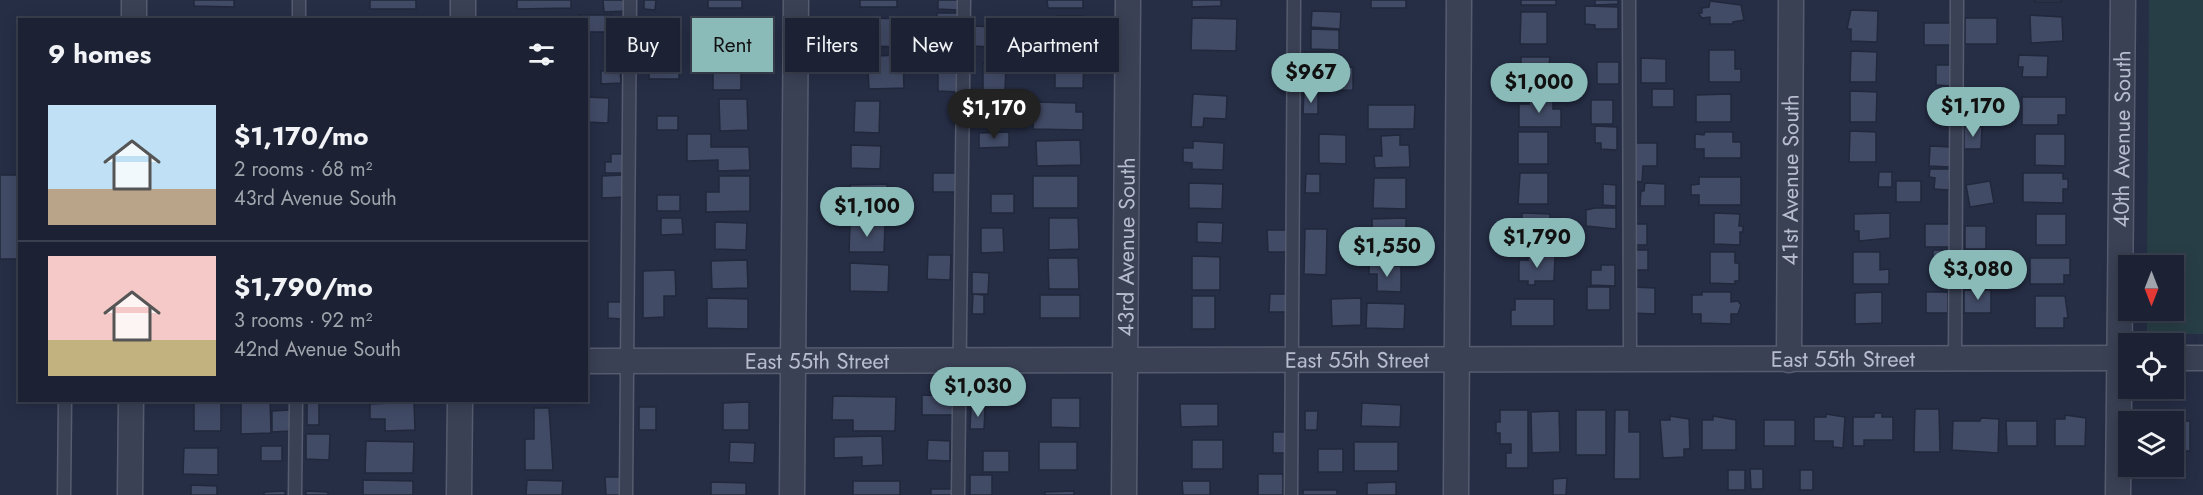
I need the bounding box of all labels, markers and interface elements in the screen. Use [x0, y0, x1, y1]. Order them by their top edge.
chip: Buy [606, 18, 680, 72]
chip: Rent [692, 18, 773, 72]
chip: Filters [785, 18, 879, 72]
chip: New [891, 18, 974, 72]
chip: Apartment [986, 18, 1119, 72]
text: 9 homes [48, 35, 151, 73]
icon: filters [525, 38, 558, 71]
street label: 40th Avenue South [2105, 50, 2138, 228]
pin: $967 [1275, 53, 1347, 104]
text: $967 [1285, 58, 1337, 87]
pin: $1,000 [1490, 63, 1588, 114]
text: $1,000 [1505, 68, 1573, 97]
pin: $1,170 [1924, 87, 2022, 138]
pin: $1,170 [945, 89, 1043, 140]
text: $1,170 [1941, 92, 2005, 121]
text: $1,170 [962, 94, 1026, 123]
street label: 41st Avenue South [1774, 94, 1806, 266]
text: $1,170/mo [234, 117, 369, 155]
icon: home [96, 129, 168, 201]
text: 2 rooms · 68 m² [234, 155, 372, 184]
street label: 43rd Avenue South [1109, 157, 1143, 337]
text: 43rd Avenue South [234, 184, 397, 213]
pin: $1,100 [818, 187, 916, 238]
text: $1,100 [834, 192, 900, 221]
pin: $1,790 [1488, 218, 1586, 269]
text: $1,790 [1503, 223, 1571, 252]
pin: $1,550 [1338, 227, 1436, 278]
text: $1,550 [1353, 232, 1421, 261]
pin: $3,080 [1929, 250, 2027, 301]
text: $3,080 [1943, 255, 2013, 284]
north arrow [2118, 255, 2184, 321]
map controls [2118, 255, 2184, 477]
text: $1,790/mo [234, 268, 373, 306]
icon: home [96, 280, 168, 352]
text: 3 rooms · 92 m² [234, 306, 372, 335]
button: locate [2118, 333, 2184, 399]
text: 42nd Avenue South [234, 335, 401, 364]
street label: East 55th Street [1771, 342, 1916, 375]
street label: East 55th Street [1285, 343, 1430, 376]
street label: East 55th Street [745, 344, 890, 377]
pin: $1,030 [929, 367, 1027, 418]
text: $1,030 [944, 372, 1012, 401]
button: layers [2118, 411, 2184, 477]

